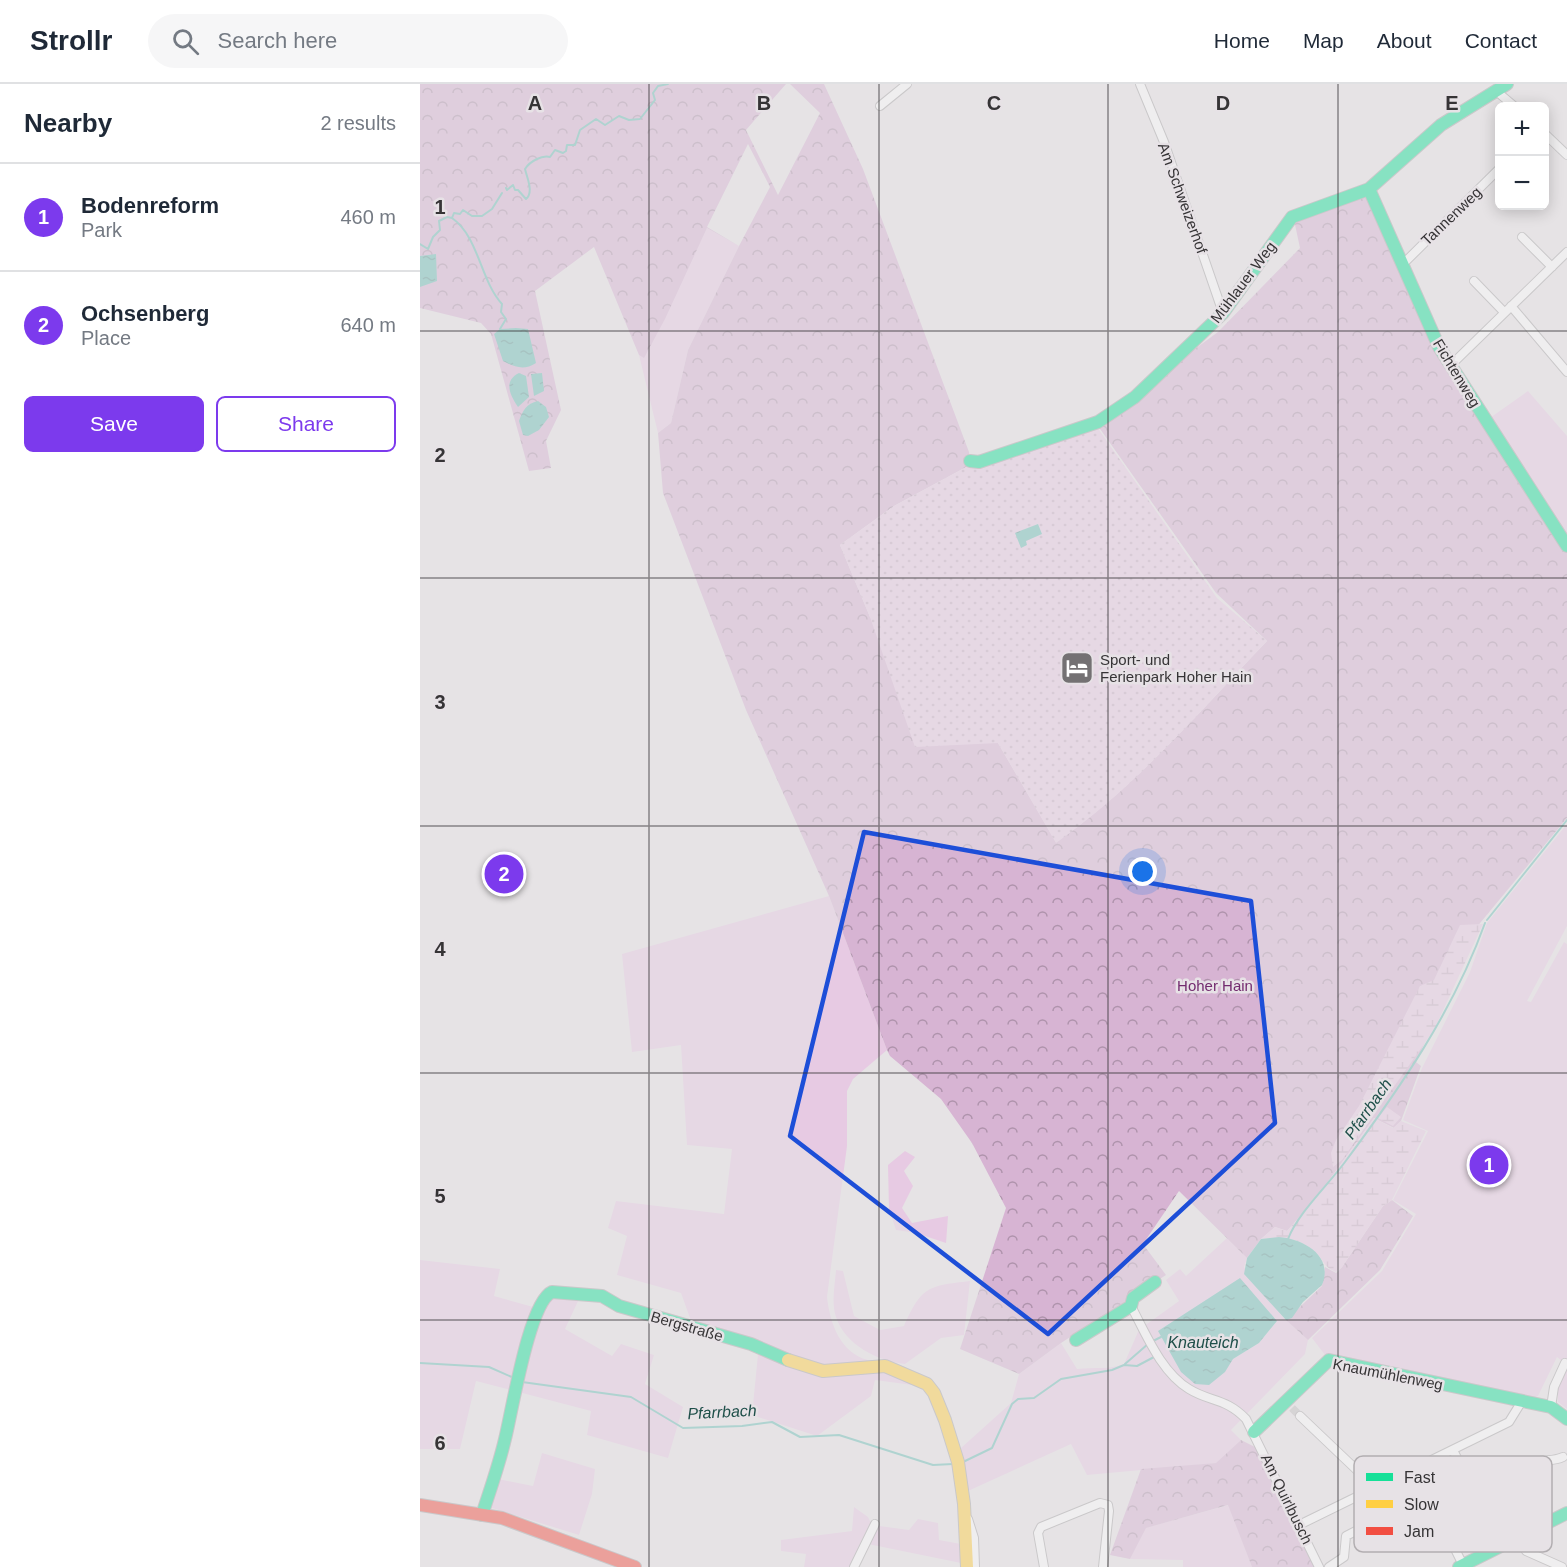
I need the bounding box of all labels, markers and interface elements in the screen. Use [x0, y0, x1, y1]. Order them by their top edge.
search box [148, 14, 568, 68]
text: Strollr [30, 25, 112, 56]
icon: search [169, 25, 202, 58]
text: Search here [217, 28, 337, 53]
text: Home [1214, 29, 1270, 52]
text: Map [1303, 29, 1344, 52]
text: About [1377, 29, 1432, 52]
text: Contact [1465, 29, 1537, 52]
text: A [528, 92, 542, 114]
text: B [757, 92, 771, 114]
text: C [987, 92, 1001, 114]
text: D [1216, 92, 1230, 114]
text: E [1445, 92, 1459, 114]
map controls [1495, 102, 1549, 210]
button: + [1495, 102, 1549, 156]
text: Nearby [24, 108, 112, 138]
text: 2 results [320, 112, 396, 134]
street label: Am Schweizerhof [1155, 140, 1211, 257]
button: − [1495, 156, 1549, 210]
street label: Tannenweg [1417, 183, 1485, 249]
text: Bodenreform [81, 193, 219, 218]
text: 1 [434, 196, 446, 218]
text: 1 [38, 206, 49, 228]
text: 460 m [340, 206, 396, 228]
text: Park [81, 219, 122, 241]
street label: Mühlauer Weg [1207, 238, 1279, 326]
text: Ochsenberg [81, 301, 209, 326]
text: 2 [38, 314, 49, 336]
text: 640 m [340, 314, 396, 336]
text: Place [81, 327, 131, 349]
street label: Fichtenweg [1430, 336, 1484, 410]
button: Save [24, 396, 204, 452]
button: Share [216, 396, 396, 452]
text: 2 [434, 444, 446, 466]
hotel icon: Sport- und Ferienpark Hoher Hain [1059, 650, 1095, 686]
place label: Sport- und Ferienpark Hoher Hain [1100, 651, 1252, 685]
text: 3 [434, 691, 446, 713]
pin: 2 [484, 852, 524, 896]
your location [1128, 857, 1157, 886]
text: 4 [434, 938, 446, 960]
park label: Hoher Hain [1177, 977, 1253, 994]
water label: Pfarrbach [1341, 1076, 1395, 1142]
pin: 1 [1470, 1142, 1508, 1188]
text: 5 [434, 1185, 446, 1207]
street label: Bergstraße [649, 1308, 725, 1344]
water label: Knauteich [1167, 1334, 1239, 1351]
street label: Knaumühlenweg [1332, 1355, 1444, 1393]
water label: Pfarrbach [687, 1402, 757, 1422]
text: 6 [434, 1432, 446, 1454]
street label: Am Quirlbusch [1258, 1451, 1316, 1547]
legend [1354, 1456, 1552, 1552]
text: Fast [1404, 1469, 1436, 1486]
text: Slow [1404, 1496, 1439, 1513]
text: Jam [1404, 1523, 1434, 1540]

